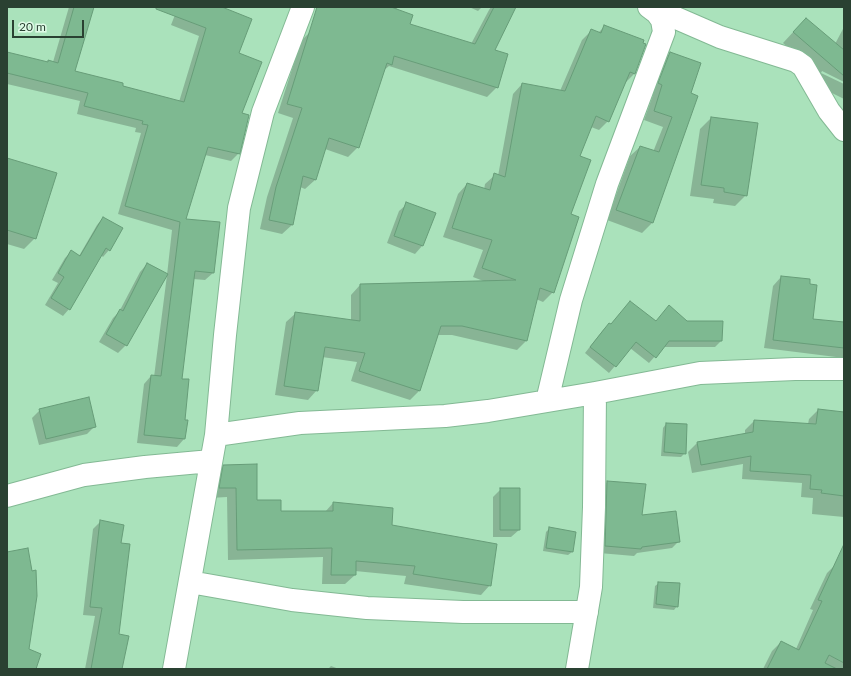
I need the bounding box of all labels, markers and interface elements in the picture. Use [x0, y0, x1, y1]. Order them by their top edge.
scale bar [14, 12, 86, 38]
text: 20 m [19, 19, 46, 34]

